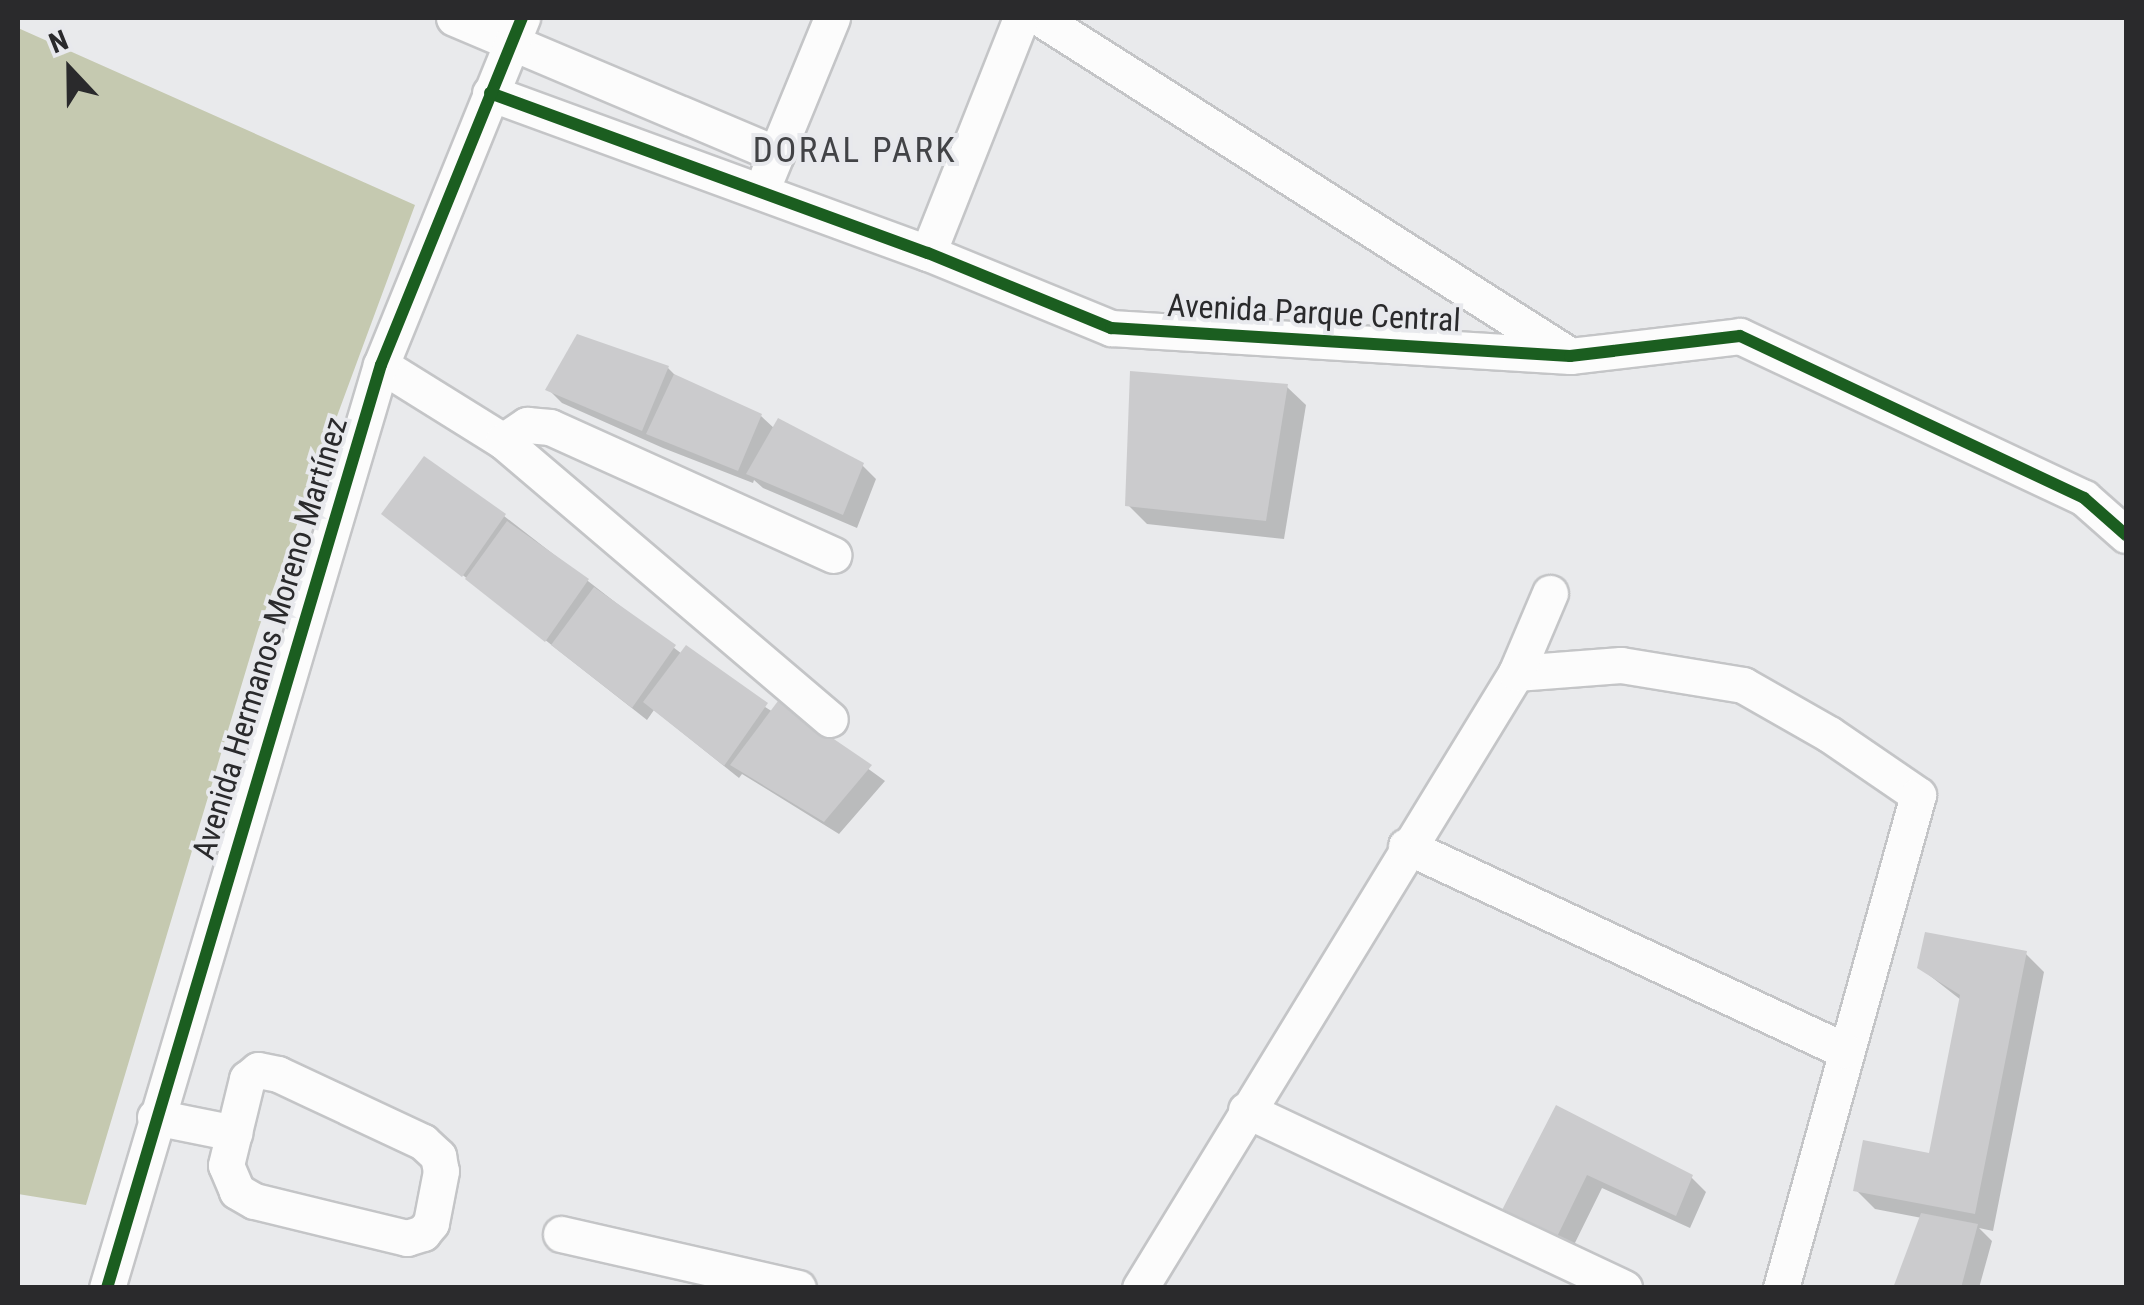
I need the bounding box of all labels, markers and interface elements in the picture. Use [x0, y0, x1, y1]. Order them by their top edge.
north arrow [20, 20, 120, 120]
text: N [44, 23, 73, 60]
district label: DORAL PARK [753, 130, 957, 172]
street label: Avenida Parque Central [1166, 286, 1462, 340]
street label: Avenida Hermanos Moreno Martínez [184, 412, 356, 864]

